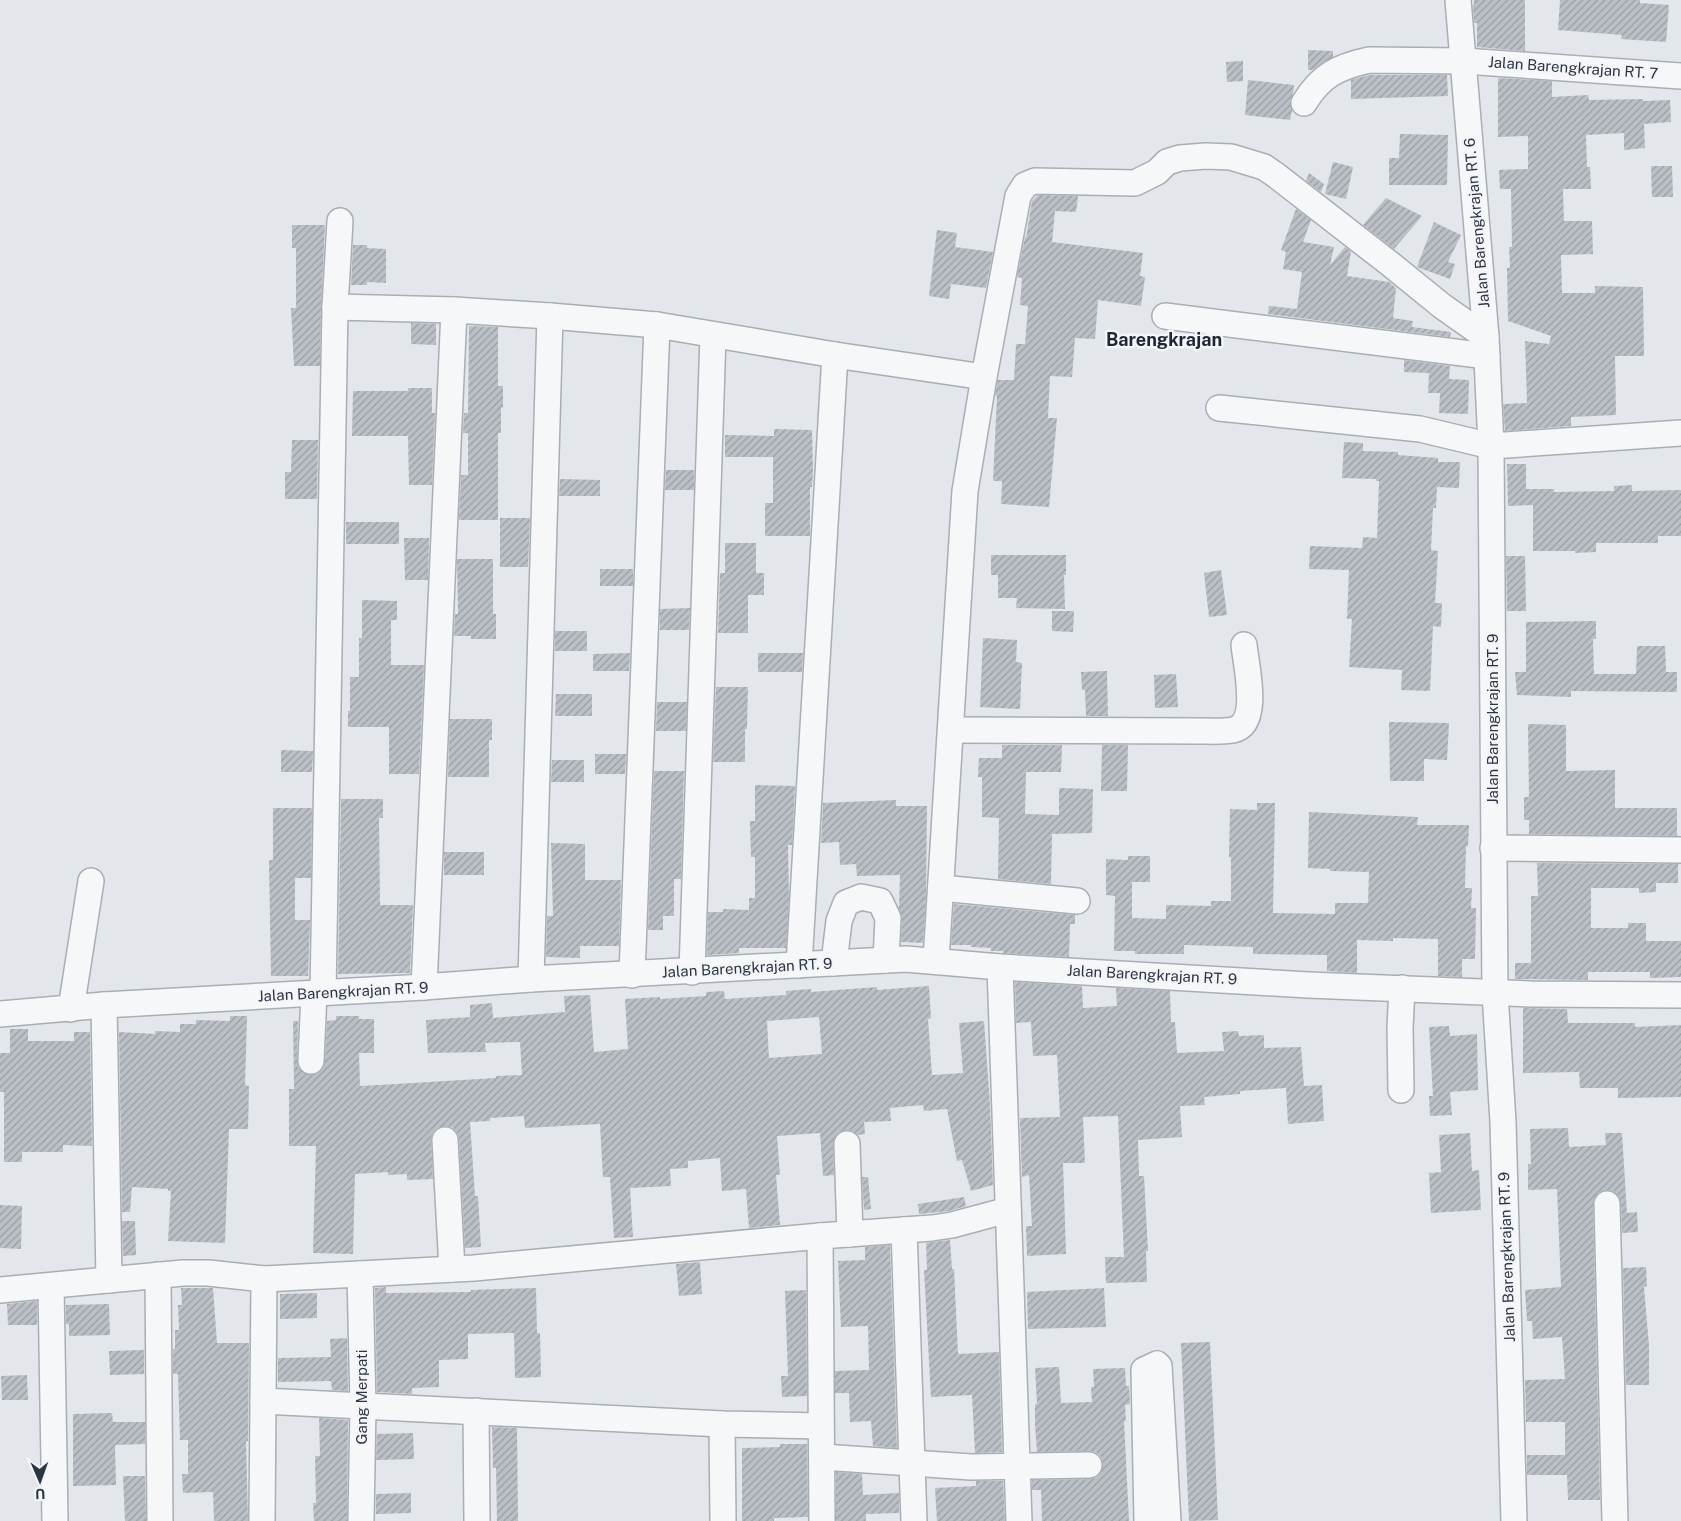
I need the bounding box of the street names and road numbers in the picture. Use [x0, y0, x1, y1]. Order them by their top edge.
street label: Jalan Barengkrajan RT. 7 [1487, 53, 1659, 82]
street label: Jalan Barengkrajan RT. 6 [1461, 137, 1492, 309]
street label: Jalan Barengkrajan RT. 9 [1484, 634, 1501, 804]
street label: Jalan Barengkrajan RT. 9 [661, 955, 833, 980]
street label: Jalan Barengkrajan RT. 9 [1066, 962, 1238, 987]
street label: Jalan Barengkrajan RT. 9 [257, 979, 429, 1004]
street label: Jalan Barengkrajan RT. 9 [1495, 1171, 1518, 1343]
street label: Gang Merpati [353, 1350, 370, 1444]

